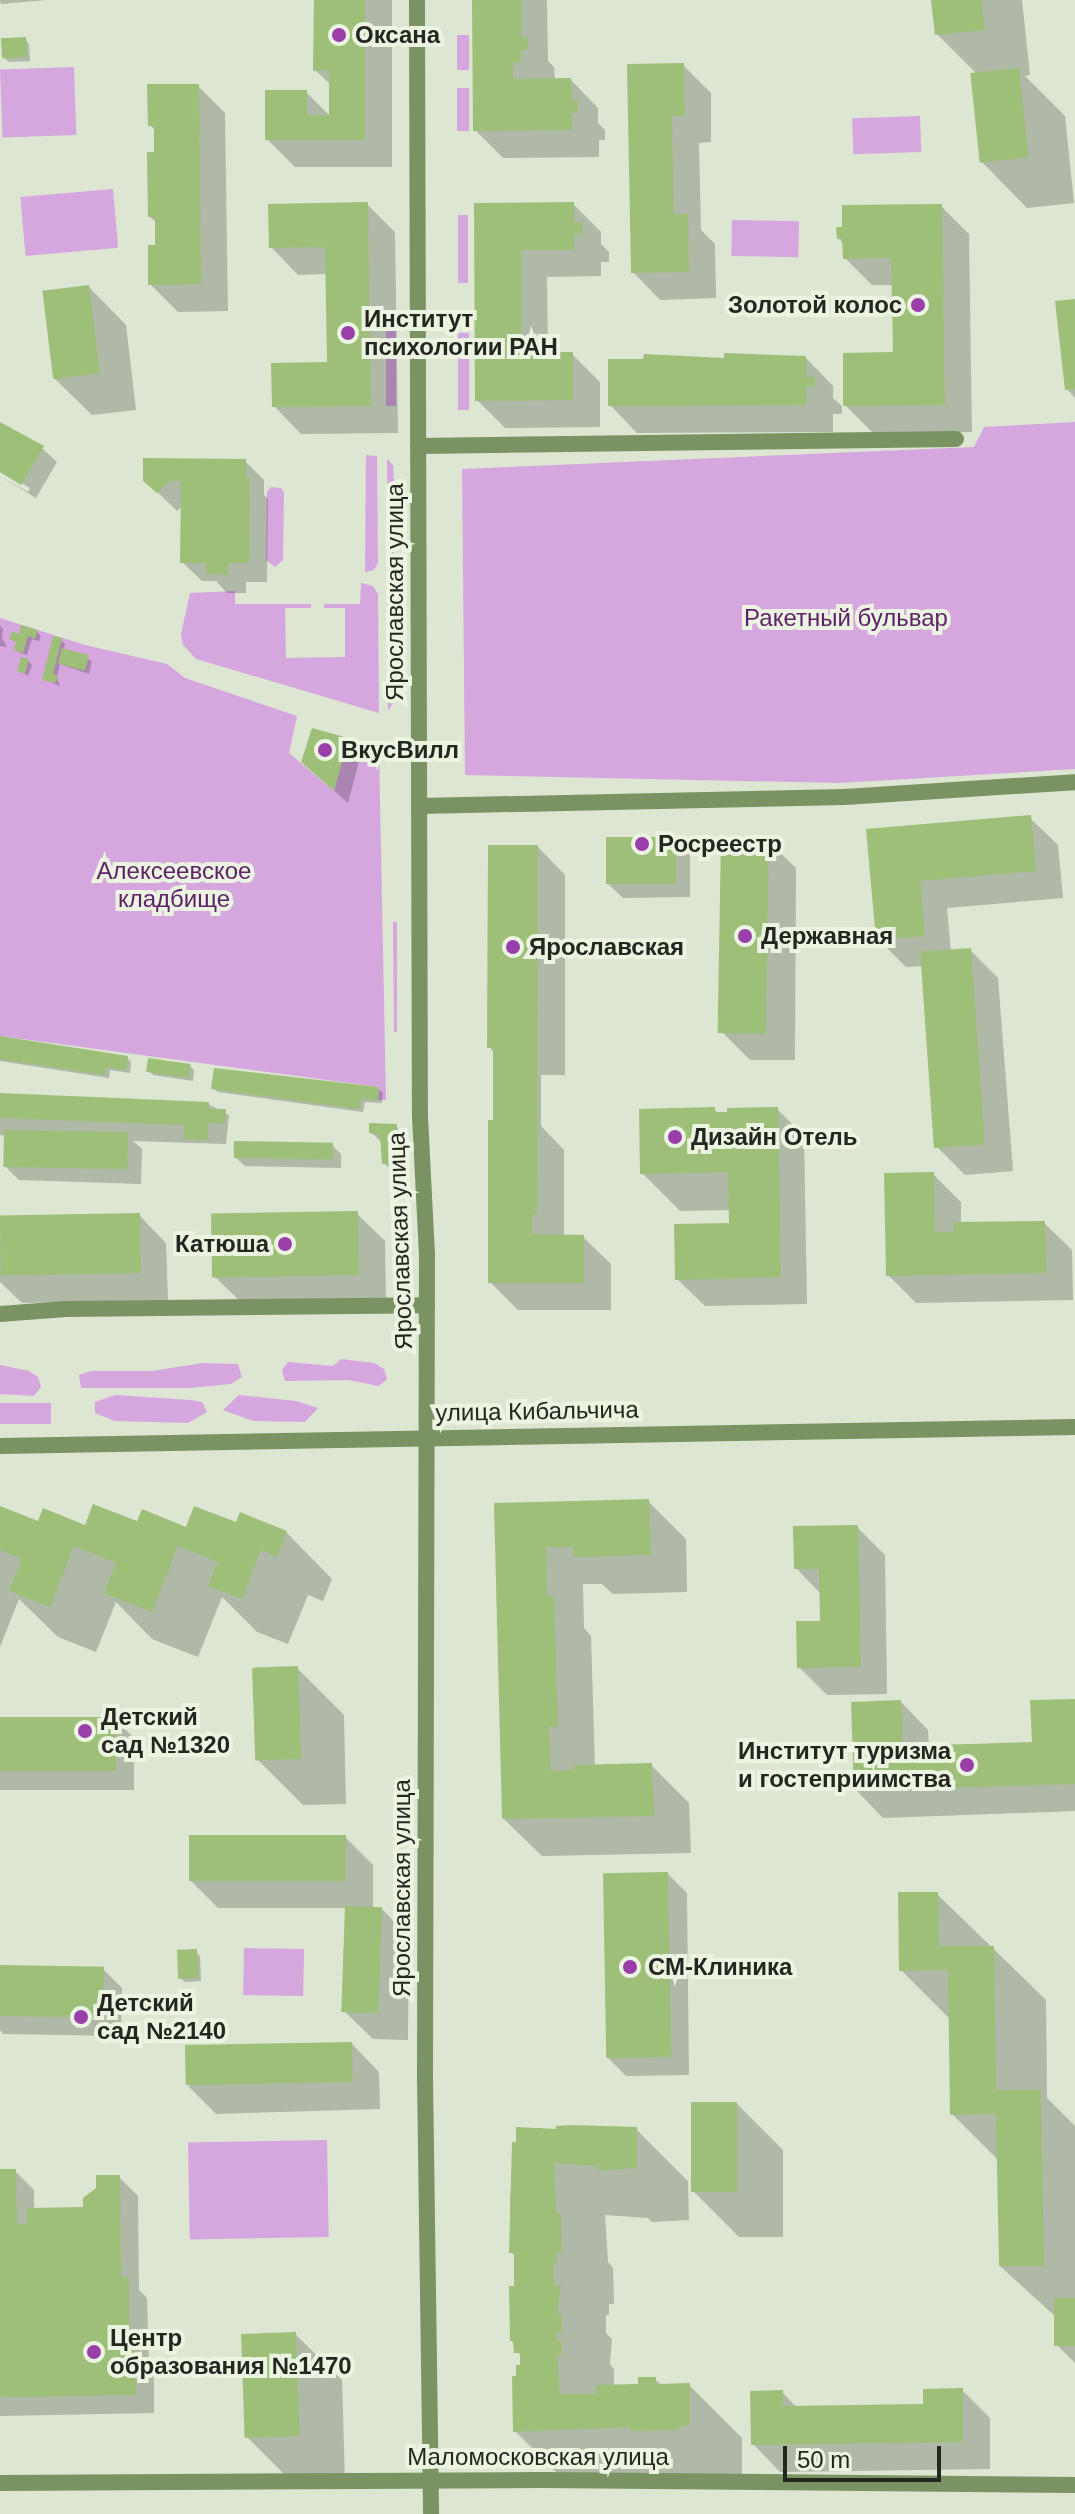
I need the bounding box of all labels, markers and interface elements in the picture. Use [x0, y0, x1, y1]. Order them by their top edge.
place label: Оксана [355, 21, 440, 49]
marker: Оксана [330, 26, 348, 44]
place label: Золотой колос [728, 291, 902, 319]
marker: Золотой колос [909, 296, 927, 314]
place label: Институт психологии РАН [364, 305, 558, 361]
marker: Институт психологии РАН [339, 324, 357, 342]
street label: Ярославская улица [381, 483, 409, 701]
park label: Ракетный бульвар [744, 604, 948, 632]
place label: ВкусВилл [341, 736, 459, 764]
marker: ВкусВилл [316, 741, 334, 759]
place label: Росреестр [658, 830, 782, 858]
marker: Росреестр [633, 835, 651, 853]
park label: Алексеевское кладбище [97, 857, 251, 913]
place label: Державная [761, 922, 893, 950]
marker: Державная [736, 927, 754, 945]
place label: Ярославская [529, 933, 684, 961]
marker: Ярославская [504, 938, 522, 956]
place label: Дизайн Отель [691, 1123, 858, 1151]
marker: Дизайн Отель [666, 1128, 684, 1146]
street label: Ярославская улица [382, 1132, 418, 1350]
place label: Катюша [175, 1230, 269, 1258]
marker: Катюша [276, 1235, 294, 1253]
street label: улица Кибальчича [435, 1395, 639, 1427]
place label: Детский сад №1320 [101, 1703, 230, 1759]
marker: Детский сад №1320 [76, 1722, 94, 1740]
place label: Институт туризма и гостеприимства [738, 1737, 951, 1793]
marker: Институт туризма и гостеприимства [958, 1756, 976, 1774]
street label: Ярославская улица [388, 1779, 416, 1997]
place label: СМ-Клиника [648, 1953, 792, 1981]
marker: СМ-Клиника [619, 1956, 641, 1978]
place label: Детский сад №2140 [97, 1989, 226, 2045]
marker: Детский сад №2140 [72, 2008, 90, 2026]
place label: Центр образования №1470 [110, 2324, 352, 2380]
marker: Центр образования №1470 [85, 2343, 103, 2361]
scale bar [787, 2430, 945, 2480]
street label: Маломосковская улица [407, 2443, 669, 2471]
text: 50 m [797, 2446, 850, 2473]

